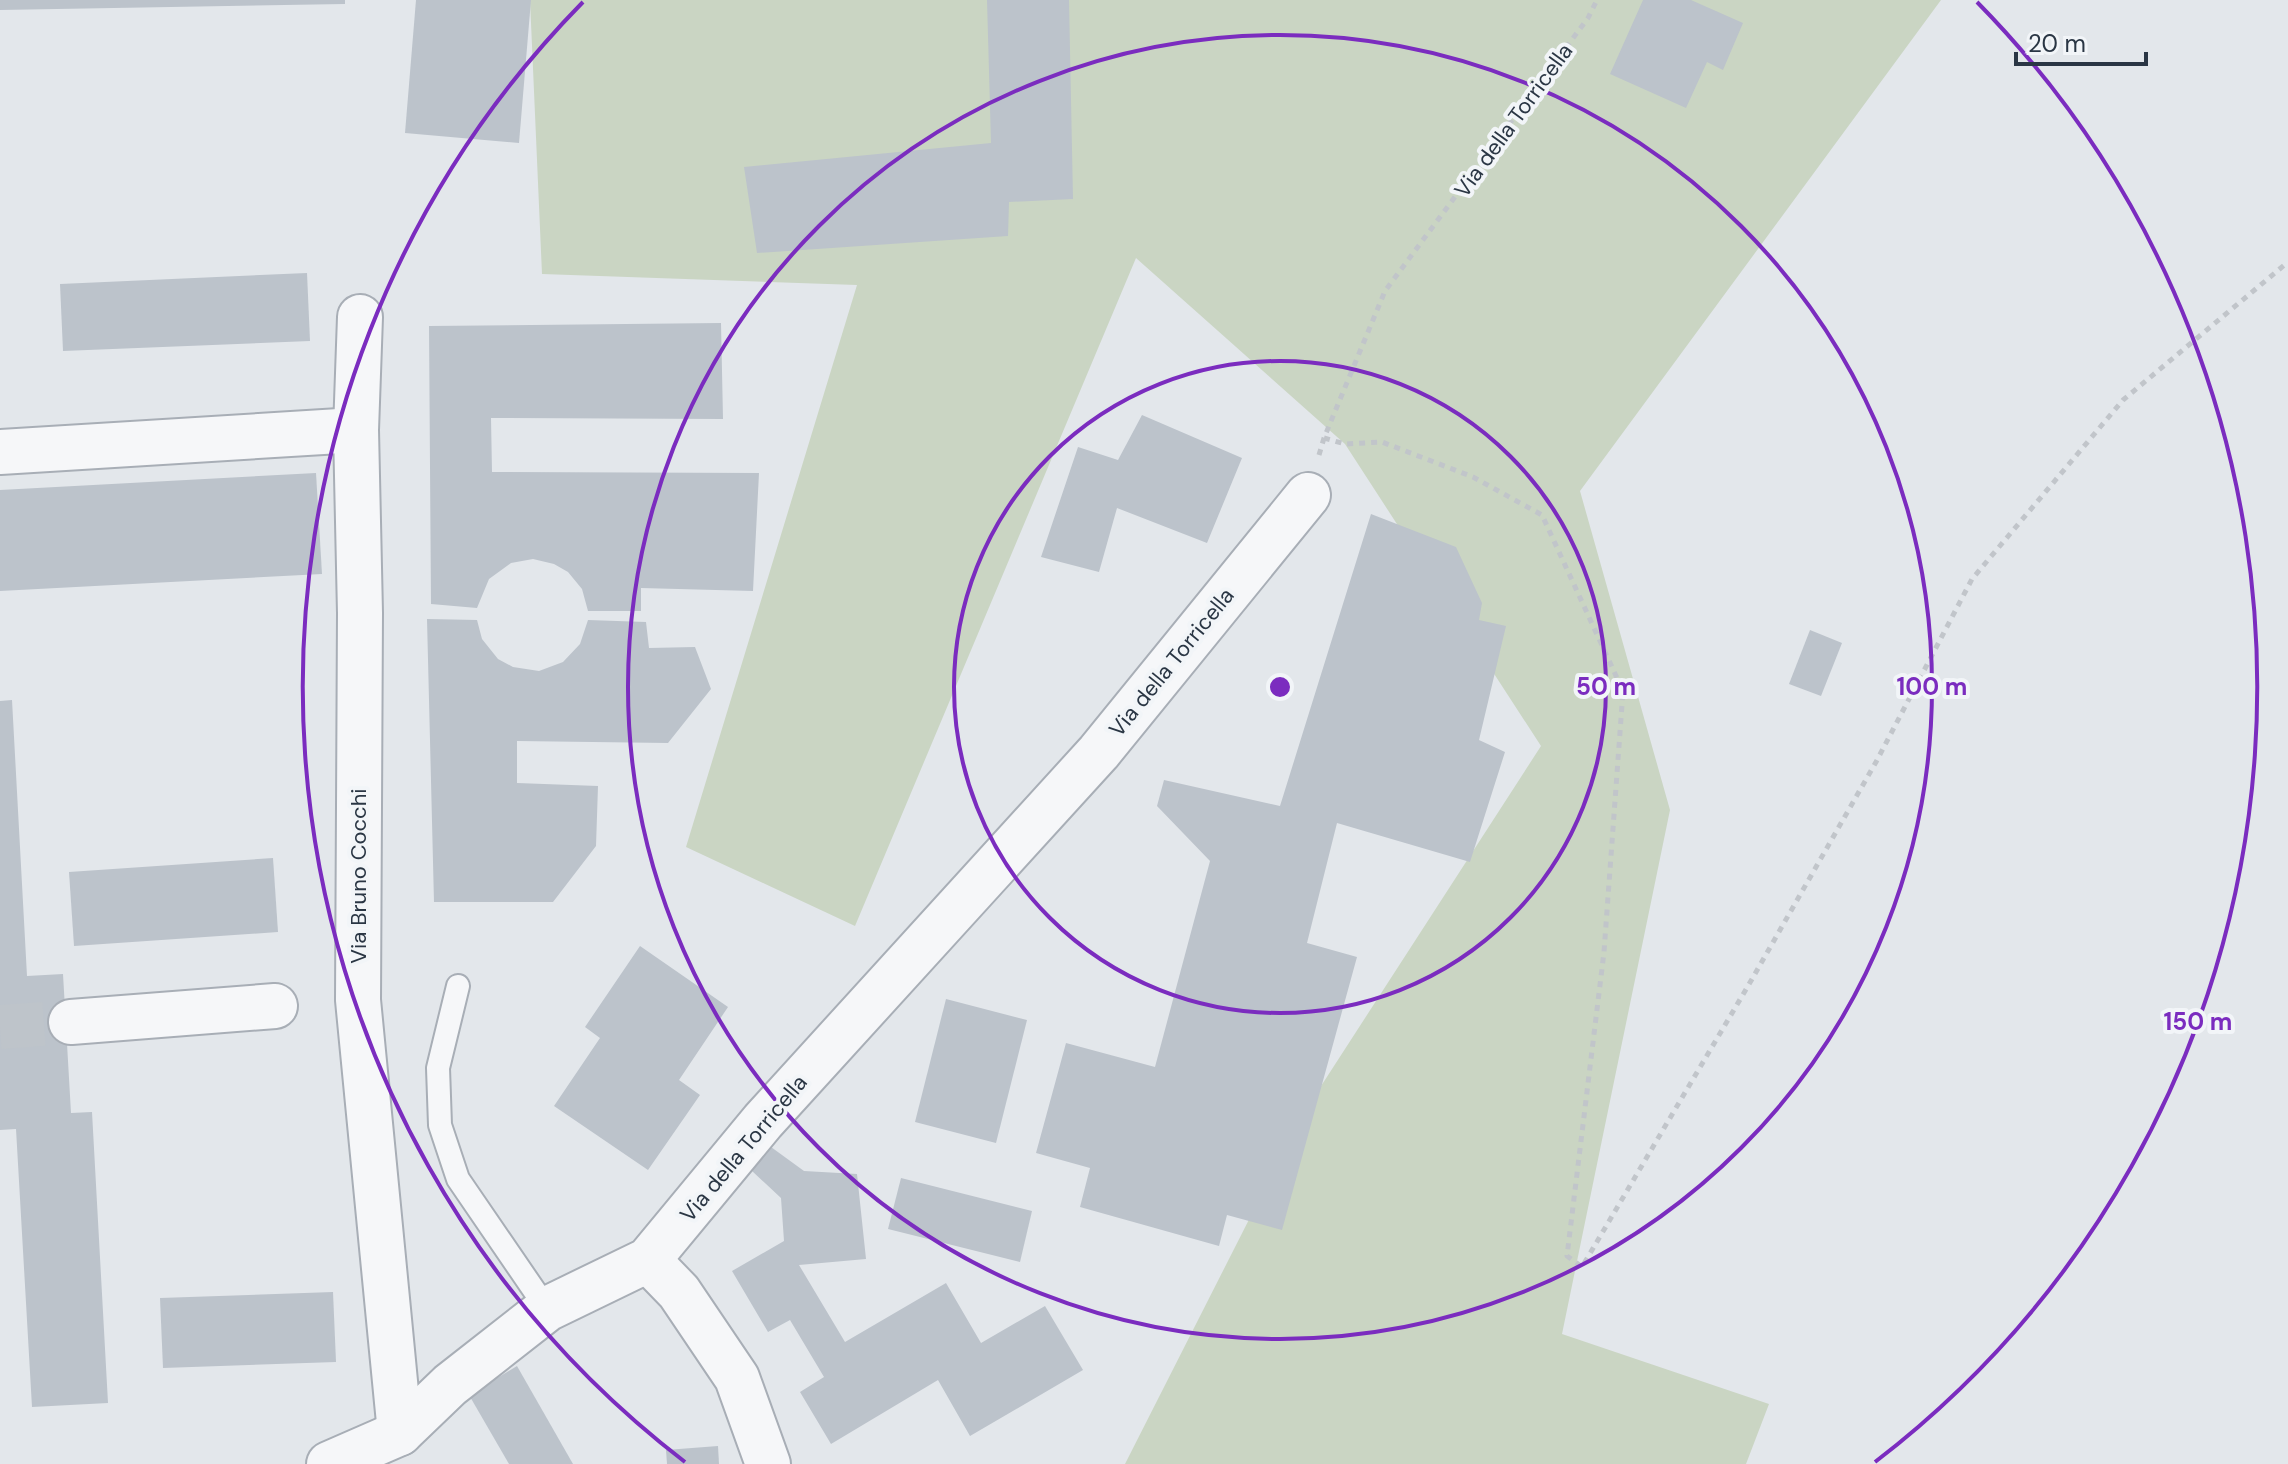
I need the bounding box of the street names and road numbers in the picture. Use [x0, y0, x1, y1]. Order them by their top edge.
street label: Via della Torricella [1448, 38, 1579, 203]
street label: Via della Torricella [1102, 582, 1240, 743]
street label: Via Bruno Cocchi [344, 788, 373, 964]
street label: Via della Torricella [673, 1069, 813, 1228]

